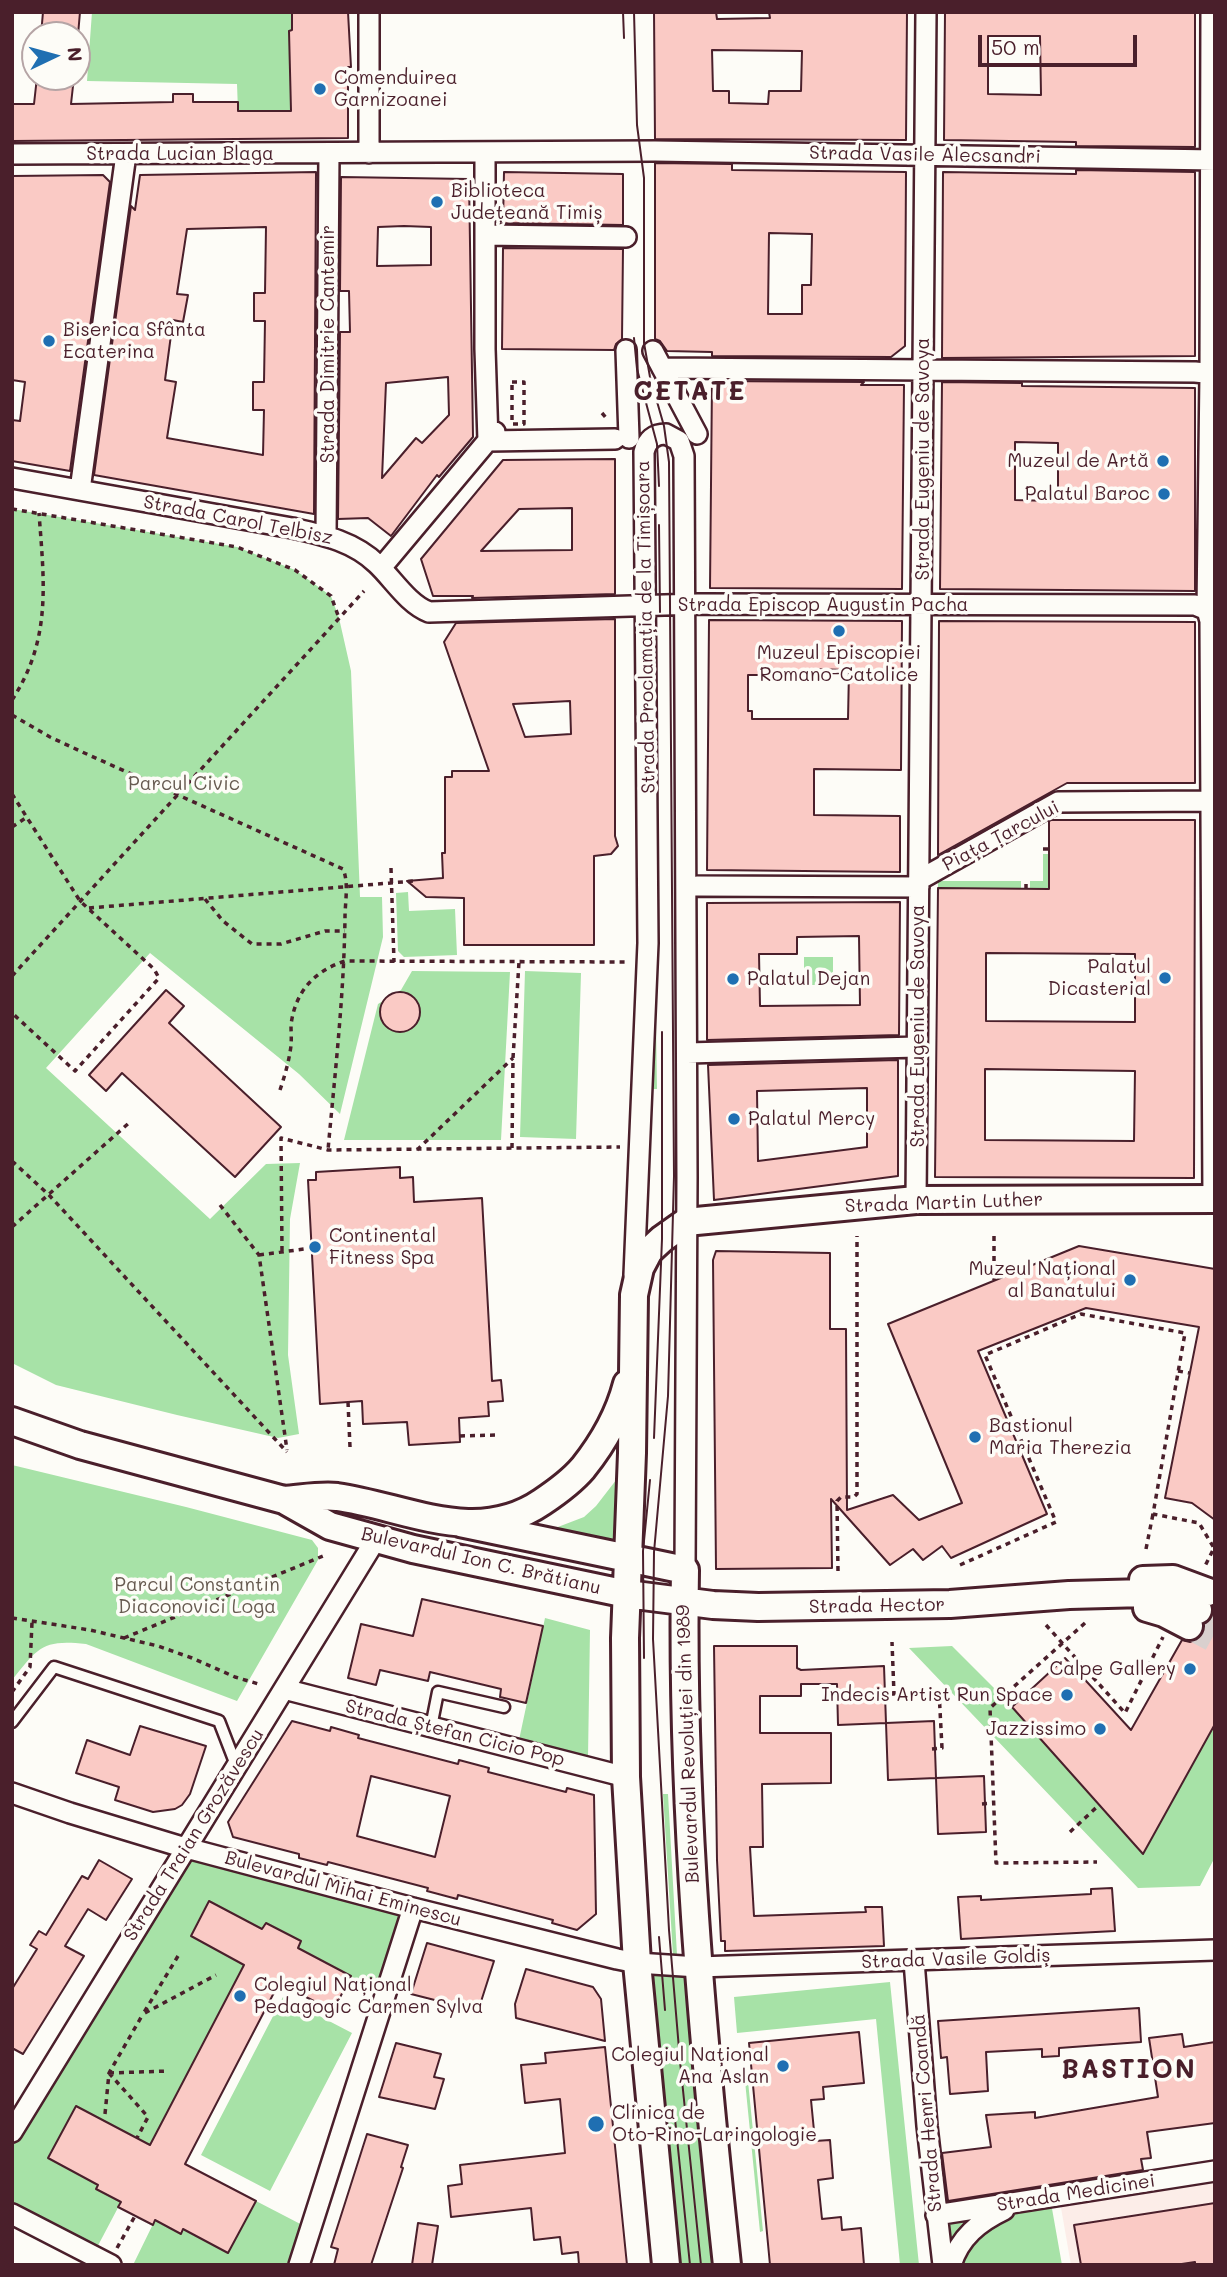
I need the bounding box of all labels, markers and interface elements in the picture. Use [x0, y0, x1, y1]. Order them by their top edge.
north arrow [21, 21, 91, 91]
scale bar [982, 21, 1141, 65]
text: 50 m [991, 33, 1040, 60]
text: N [62, 46, 89, 63]
place label: Comenduirea Garnizoanei [334, 67, 458, 111]
marker: Comenduirea Garnizoanei [312, 81, 328, 97]
street label: Strada Vasile Alecsandri [809, 142, 1041, 168]
street label: Strada Lucian Blaga [86, 143, 274, 165]
place label: Biblioteca Județeană Timiș [451, 180, 603, 224]
marker: Biblioteca Județeană Timiș [429, 194, 445, 210]
street label: Strada Dimitrie Cantemir [317, 225, 339, 463]
place label: Biserica Sfânta Ecaterina [63, 319, 206, 363]
marker: Biserica Sfânta Ecaterina [41, 333, 57, 349]
street label: Strada Eugeniu de Savoya [912, 338, 934, 580]
district label: CETATE [634, 376, 746, 408]
place label: Muzeul de Artă [1007, 450, 1149, 472]
marker: Muzeul de Artă [1155, 453, 1171, 469]
street label: Strada Proclamația de la Timișoara [632, 460, 660, 794]
place label: Palatul Baroc [1025, 483, 1150, 505]
marker: Palatul Baroc [1156, 486, 1172, 502]
street label: Strada Carol Telbisz [141, 490, 335, 550]
street label: Strada Episcop Augustin Pacha [678, 594, 968, 616]
marker: Muzeul Episcopiei Romano-Catolice [831, 623, 847, 639]
place label: Muzeul Episcopiei Romano-Catolice [757, 642, 921, 686]
park label: Parcul Civic [128, 773, 240, 795]
street label: Piața Țarcului [939, 796, 1063, 876]
street label: Strada Eugeniu de Savoya [907, 905, 929, 1147]
place label: Palatul Dicasterial [1048, 956, 1151, 1000]
place label: Palatul Dejan [747, 968, 870, 990]
marker: Palatul Dicasterial [1157, 970, 1173, 986]
marker: Palatul Dejan [725, 971, 741, 987]
place label: Palatul Mercy [748, 1108, 875, 1130]
marker: Palatul Mercy [726, 1111, 742, 1127]
street label: Strada Martin Luther [844, 1188, 1044, 1218]
place label: Continental Fitness Spa [329, 1225, 436, 1269]
marker: Continental Fitness Spa [307, 1239, 323, 1255]
place label: Muzeul Național al Banatului [968, 1258, 1116, 1302]
marker: Muzeul Național al Banatului [1122, 1272, 1138, 1288]
place label: Bastionul Maria Therezia [989, 1415, 1132, 1459]
marker: Bastionul Maria Therezia [967, 1429, 983, 1445]
street label: Bulevardul Ion C. Brătianu [359, 1522, 603, 1600]
park label: Parcul Constantin Diaconovici Loga [114, 1574, 280, 1618]
street label: Strada Hector [809, 1593, 945, 1619]
street label: Bulevardul Revoluției din 1989 [672, 1604, 704, 1884]
place label: Calpe Gallery [1050, 1658, 1176, 1680]
marker: Calpe Gallery [1182, 1661, 1198, 1677]
place label: Indecis Artist Run Space [821, 1684, 1053, 1706]
marker: Indecis Artist Run Space [1059, 1687, 1075, 1703]
street label: Strada Ștefan Cicio Pop [343, 1695, 567, 1771]
place label: Jazzissimo [986, 1718, 1086, 1740]
marker: Jazzissimo [1092, 1721, 1108, 1737]
street label: Strada Traian Grozăvescu [119, 1724, 269, 1946]
street label: Bulevardul Mihai Eminescu [222, 1846, 464, 1932]
street label: Strada Vasile Goldiș [861, 1944, 1051, 1974]
place label: Colegiul Național Pedagogic Carmen Sylva [254, 1974, 483, 2018]
marker: Colegiul Național Pedagogic Carmen Sylva [232, 1988, 248, 2004]
street label: Strada Henri Coandă [907, 2013, 947, 2213]
place label: Colegiul Național Ana Aslan [611, 2044, 769, 2088]
district label: BASTION [1062, 2054, 1196, 2086]
marker: Colegiul Național Ana Aslan [775, 2058, 791, 2074]
place label: Clinica de Oto-Rino-Laringologie [612, 2102, 817, 2146]
marker: Clinica de Oto-Rino-Laringologie [586, 2114, 606, 2134]
street label: Strada Medicinei [995, 2169, 1157, 2217]

